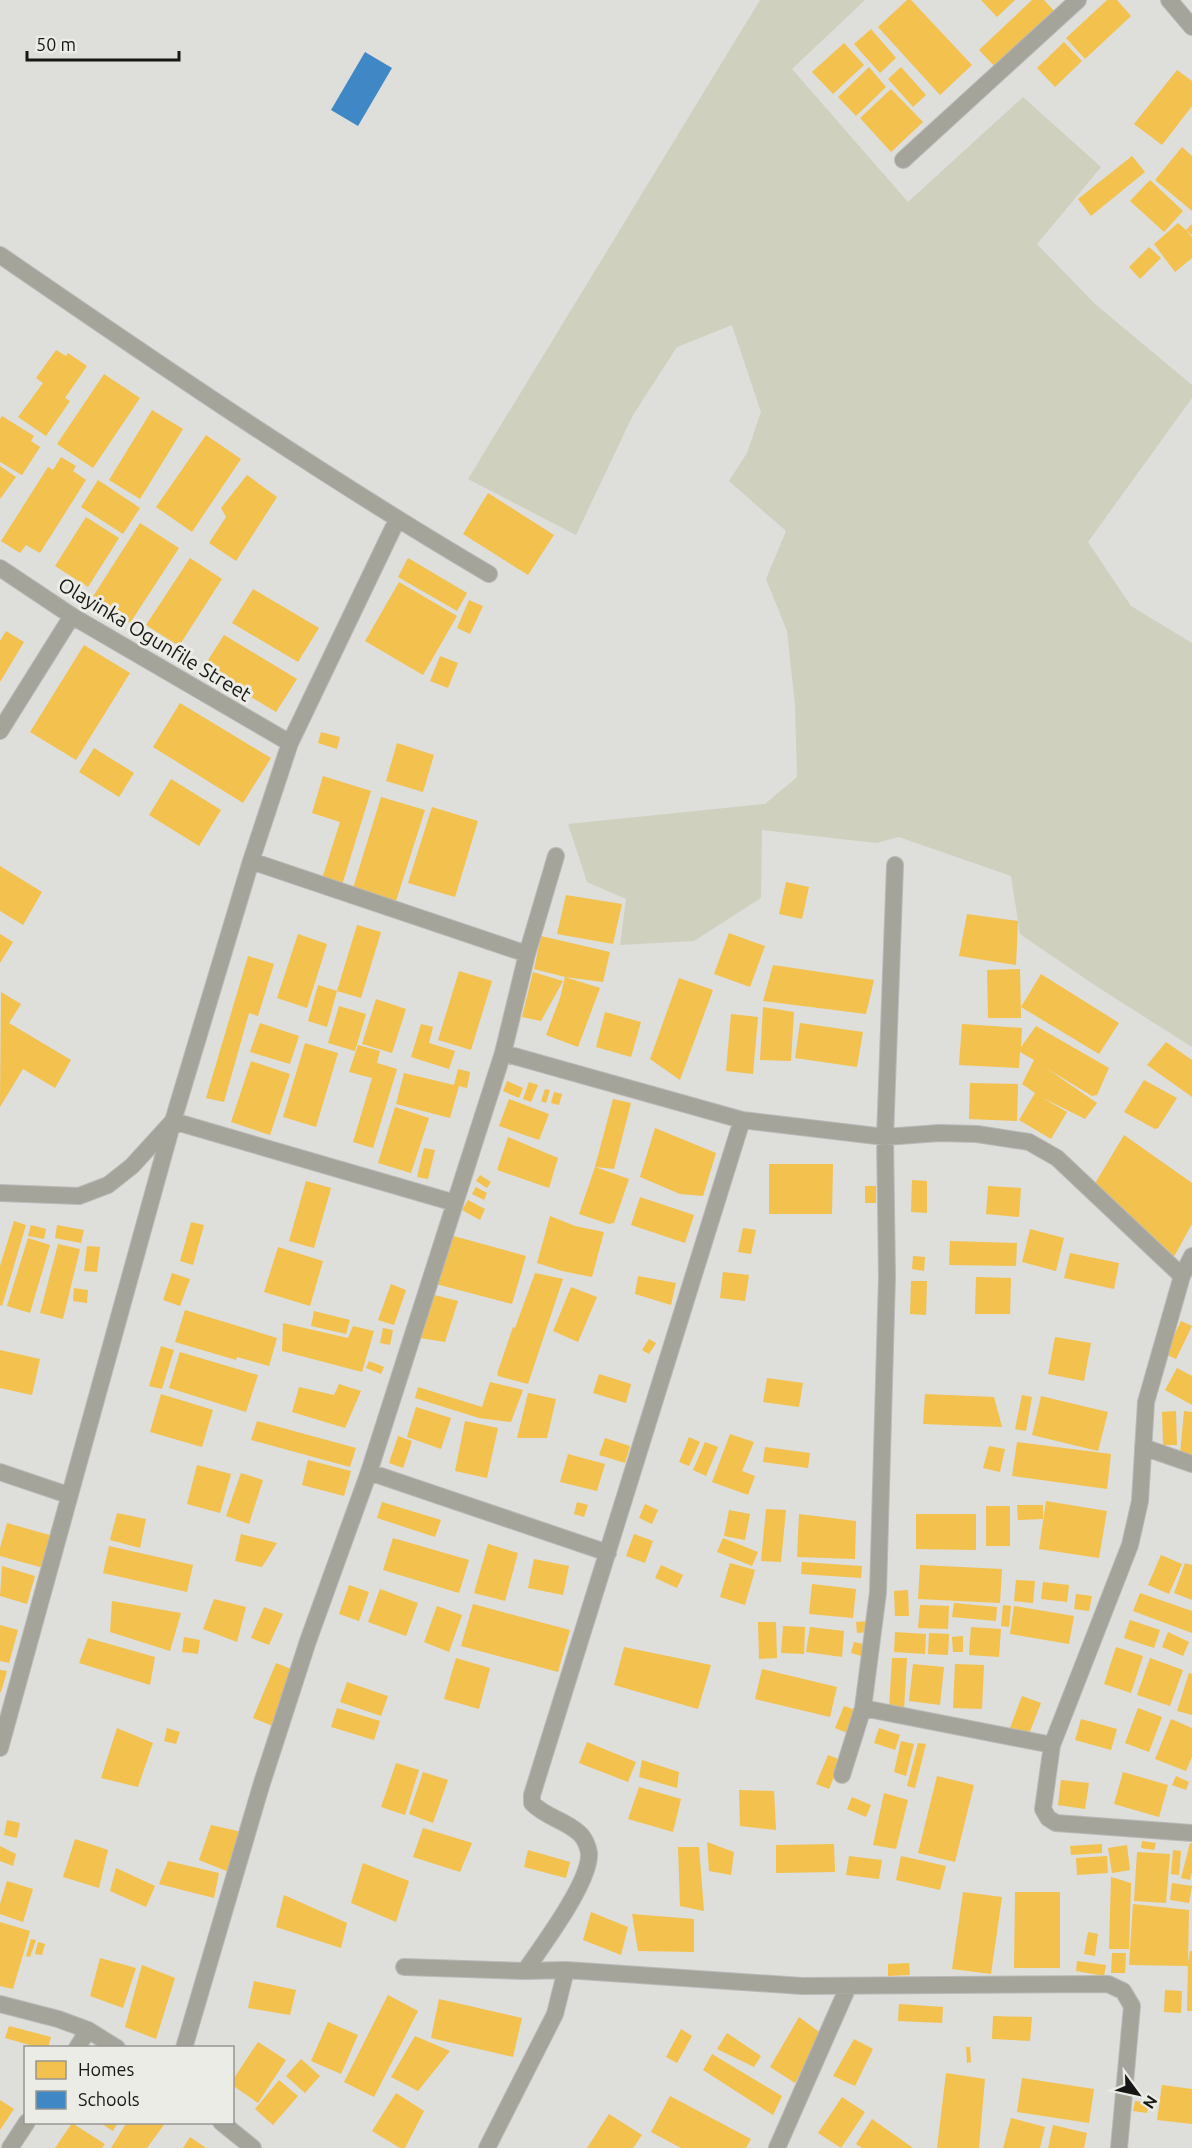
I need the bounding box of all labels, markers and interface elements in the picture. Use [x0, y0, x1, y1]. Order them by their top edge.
scale bar [27, 24, 178, 62]
text: 50 m [36, 34, 76, 54]
street label: Olayinka Ogunfile Street [54, 572, 256, 706]
legend [24, 2046, 234, 2124]
text: Homes [78, 2059, 135, 2079]
north arrow [1108, 2064, 1168, 2124]
text: Schools [78, 2089, 140, 2109]
text: N [1140, 2092, 1161, 2112]

